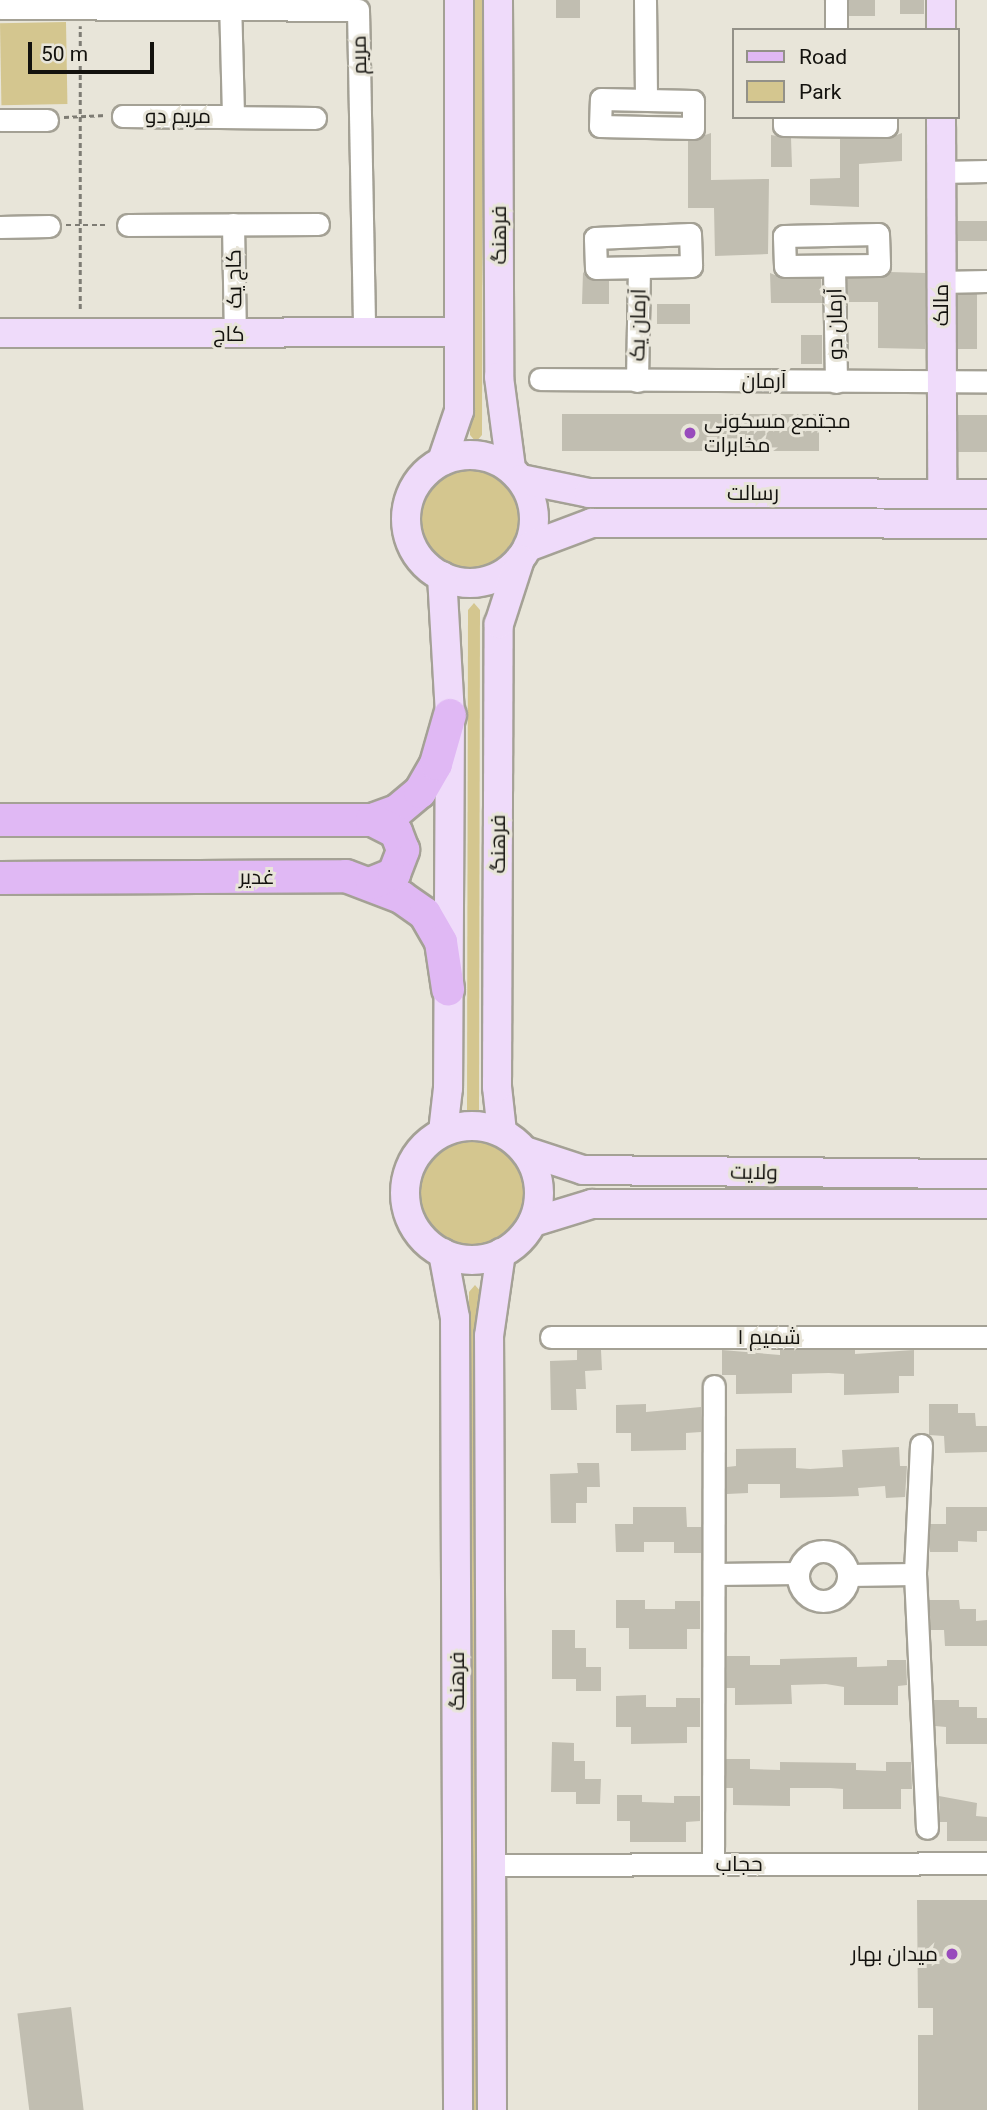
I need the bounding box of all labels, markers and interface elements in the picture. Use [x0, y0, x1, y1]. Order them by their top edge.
scale bar [32, 28, 158, 72]
legend [732, 28, 959, 119]
street label: مریم [346, 35, 372, 75]
text: 50 m [41, 42, 88, 66]
text: Road [799, 45, 847, 69]
text: Park [799, 80, 841, 104]
street label: مریم دو [145, 103, 211, 129]
street label: فرهنگ [486, 205, 512, 265]
street label: کاج یک [221, 249, 247, 309]
street label: مالک [928, 284, 954, 326]
street label: آرمان یک [625, 288, 651, 362]
street label: آرمان دو [822, 288, 848, 360]
street label: کاج [213, 321, 245, 347]
street label: آرمان [742, 368, 786, 394]
place label: مجتمع مسکونی مخابرات [704, 408, 851, 458]
marker: مجتمع مسکونی مخابرات [682, 425, 698, 441]
street label: رسالت [727, 480, 779, 506]
street label: فرهنگ [485, 814, 511, 874]
street label: غدیر [239, 864, 275, 890]
street label: ولایت [730, 1159, 778, 1185]
street label: شمیم ۱ [737, 1324, 801, 1350]
street label: فرهنگ [444, 1651, 470, 1711]
street label: حجاب [715, 1851, 763, 1877]
place label: میدان بهار [851, 1941, 938, 1967]
marker: میدان بهار [944, 1946, 960, 1962]

